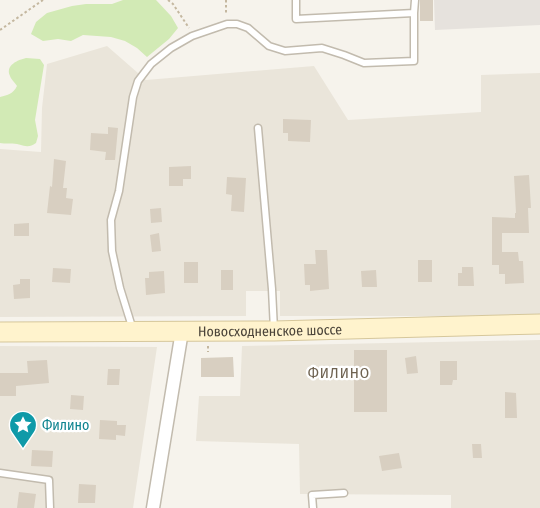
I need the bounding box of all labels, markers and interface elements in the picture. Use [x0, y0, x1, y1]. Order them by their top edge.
street label: Новосходненское шоссе [198, 321, 342, 340]
district label: ФИЛИНО [308, 364, 370, 382]
place icon: Филино [8, 410, 38, 449]
place label: Филино [42, 417, 89, 434]

